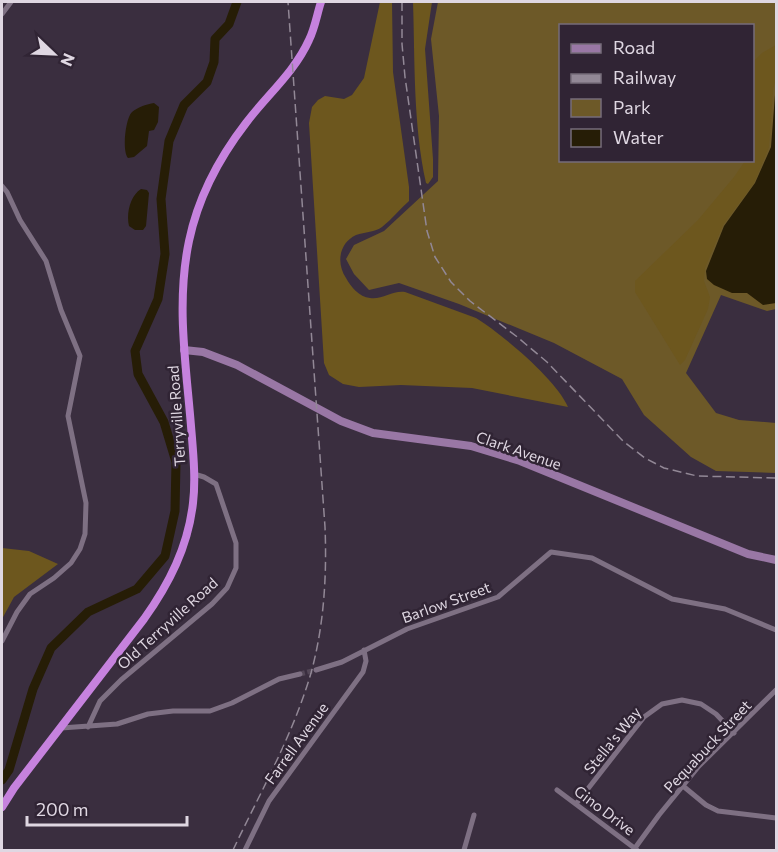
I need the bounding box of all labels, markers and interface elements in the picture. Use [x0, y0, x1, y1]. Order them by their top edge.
north arrow [24, 24, 84, 84]
legend [559, 24, 754, 162]
text: Road [613, 36, 655, 58]
text: N [57, 51, 79, 69]
text: Railway [613, 66, 676, 88]
text: Park [613, 96, 651, 118]
text: Water [613, 126, 664, 148]
street label: Terryville Road [163, 365, 189, 467]
street label: Clark Avenue [474, 427, 564, 473]
street label: Old Terryville Road [113, 573, 221, 673]
street label: Barlow Street [399, 578, 493, 626]
street label: Pequabuck Street [659, 696, 755, 796]
street label: Farrell Avenue [260, 699, 332, 787]
street label: Stella's Way [580, 703, 645, 777]
street label: Gino Drive [571, 781, 639, 839]
scale bar [27, 789, 188, 827]
text: 200 m [36, 798, 89, 820]

